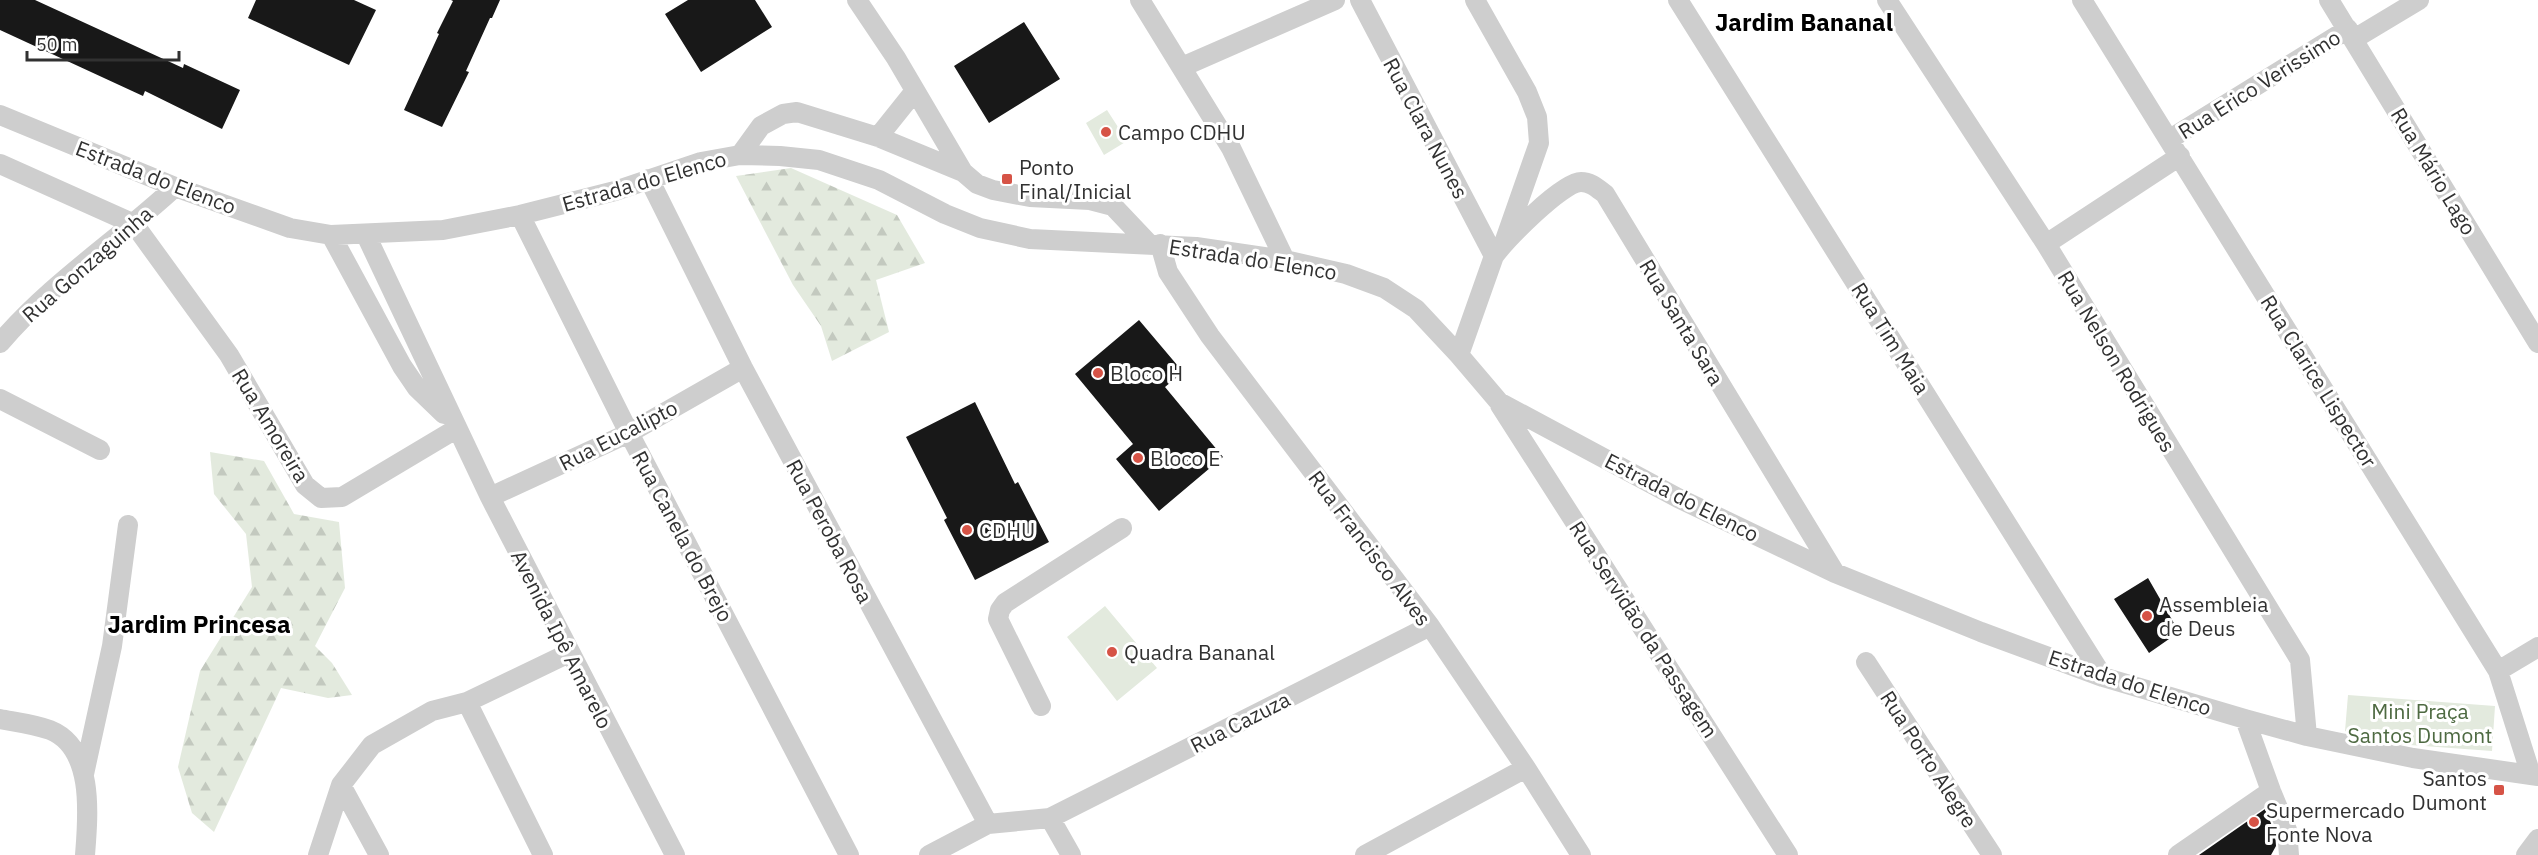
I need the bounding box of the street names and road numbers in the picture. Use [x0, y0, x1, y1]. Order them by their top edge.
street label: Rua Erico Verissimo [2173, 23, 2345, 145]
street label: Rua Clara Nunes [1377, 53, 1475, 203]
street label: Rua Mário Lago [2385, 102, 2483, 240]
street label: Estrada do Elenco [72, 134, 240, 220]
street label: Estrada do Elenco [559, 144, 729, 218]
street label: Rua Gonzaguinha [16, 200, 158, 328]
street label: Estrada do Elenco [1167, 232, 1339, 286]
street label: Rua Santa Sara [1633, 254, 1731, 390]
street label: Rua Nelson Rodrigues [2052, 265, 2182, 457]
street label: Rua Tim Maia [1846, 277, 1936, 399]
street label: Rua Clarice Lispector [2255, 289, 2384, 473]
street label: Rua Amoreira [226, 363, 316, 487]
street label: Rua Eucalipto [554, 393, 682, 477]
street label: Rua Canela do Brejo [626, 446, 740, 626]
street label: Estrada do Elenco [1600, 446, 1764, 548]
street label: Rua Peroba Rosa [780, 454, 880, 608]
street label: Rua Francisco Alves [1302, 465, 1438, 631]
street label: Rua Servidão da Passagem [1563, 515, 1725, 743]
street label: Avenida Ipê Amarelo [505, 545, 619, 733]
street label: Estrada do Elenco [2045, 643, 2215, 721]
street label: Rua Cazuza [1185, 685, 1295, 759]
street label: Rua Porto Alegre [1874, 685, 1984, 833]

